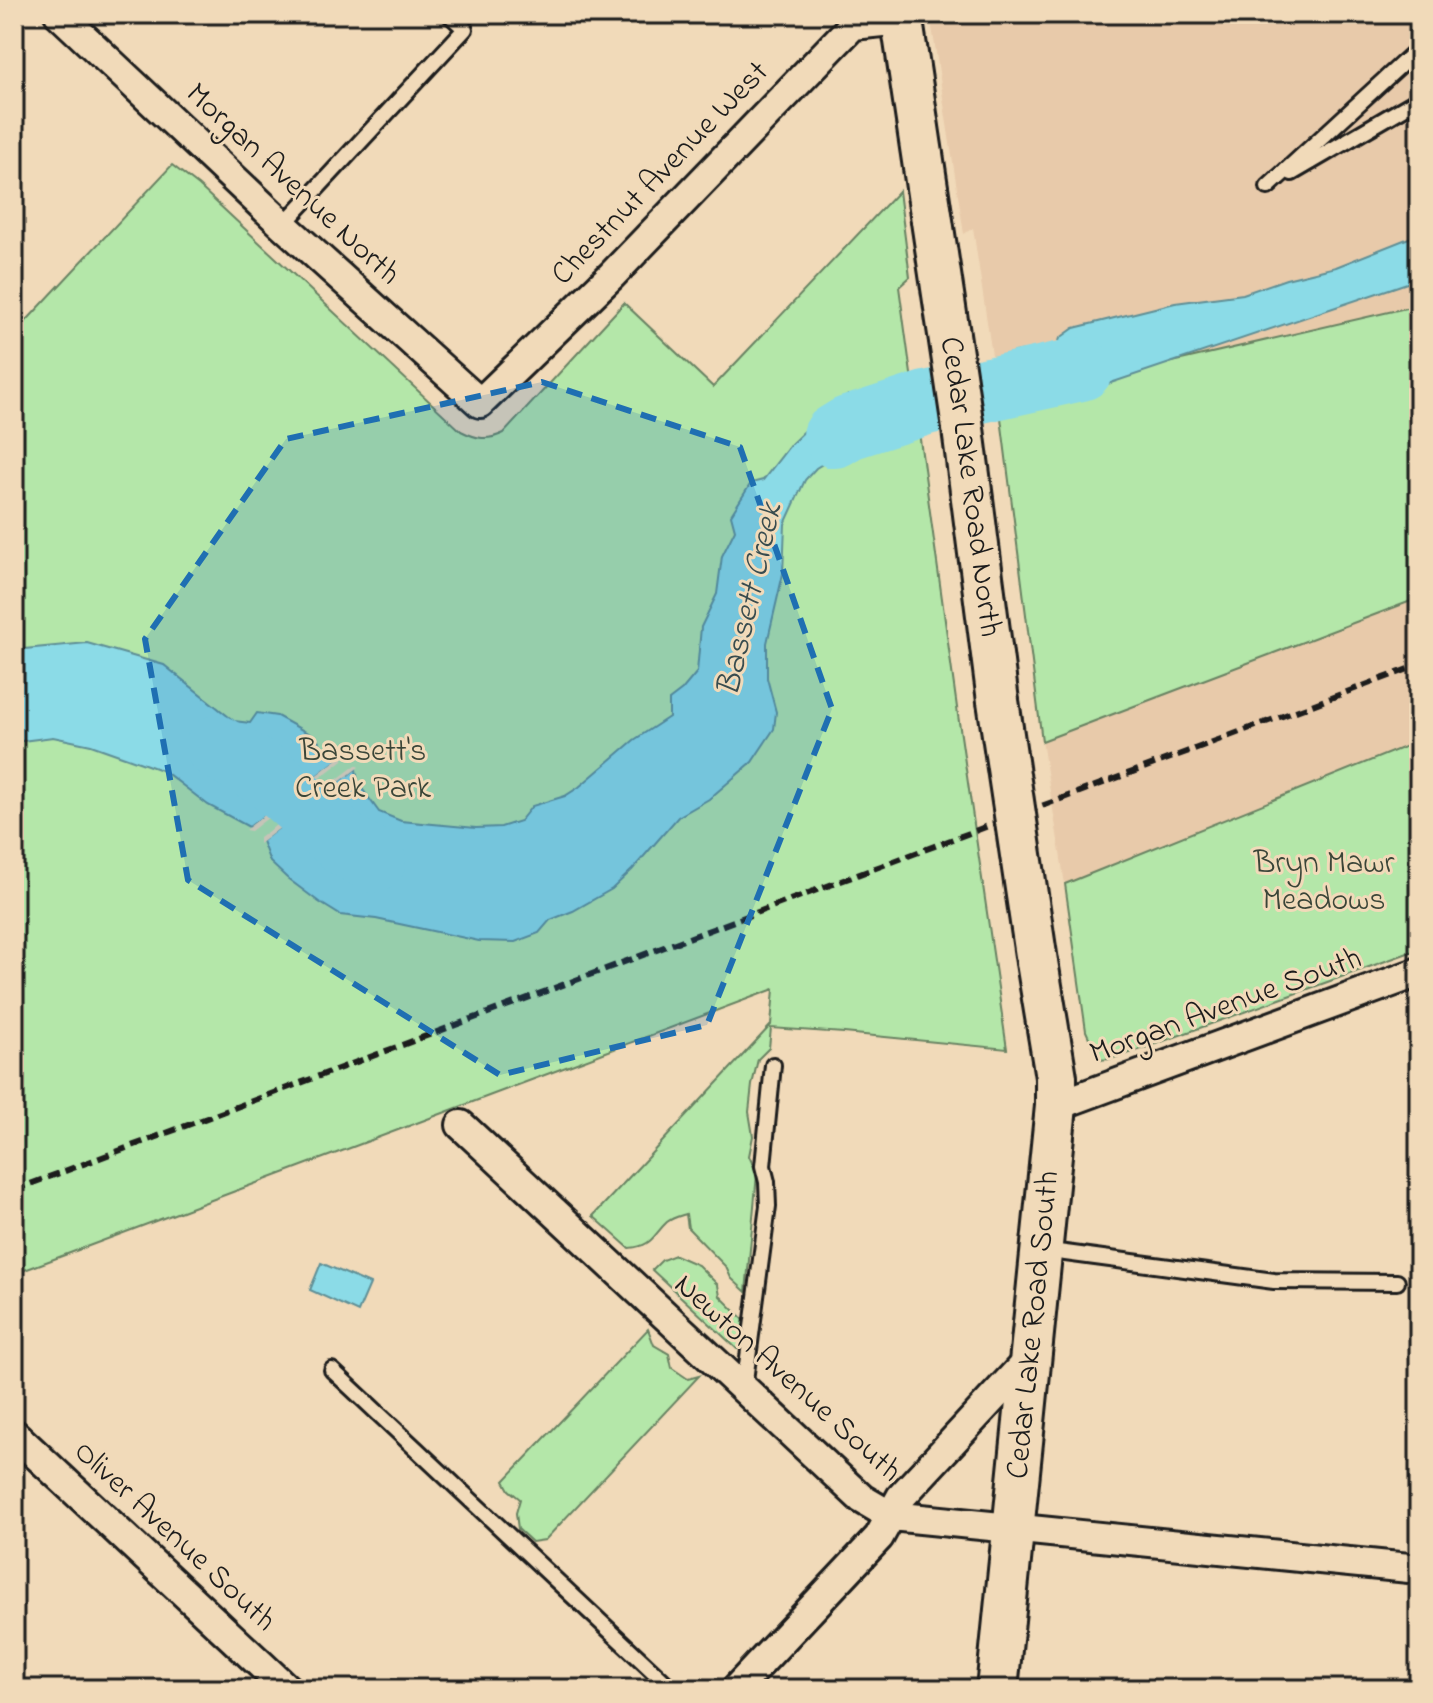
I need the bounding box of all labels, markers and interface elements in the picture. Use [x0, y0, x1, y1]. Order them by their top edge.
street label: Chestnut Avenue West [541, 51, 781, 297]
street label: Morgan Avenue North [174, 73, 410, 297]
street label: Cedar Lake Road North [926, 334, 1013, 640]
water label: Bassett Creek [704, 496, 798, 702]
park label: Bassett's Creek Park [295, 729, 432, 813]
park label: Bryn Mawr Meadows [1253, 841, 1394, 925]
street label: Morgan Avenue South [1083, 936, 1369, 1078]
street label: Cedar Lake Road South [995, 1168, 1073, 1481]
street label: Newton Avenue South [662, 1263, 912, 1495]
street label: Oliver Avenue South [62, 1430, 286, 1644]

